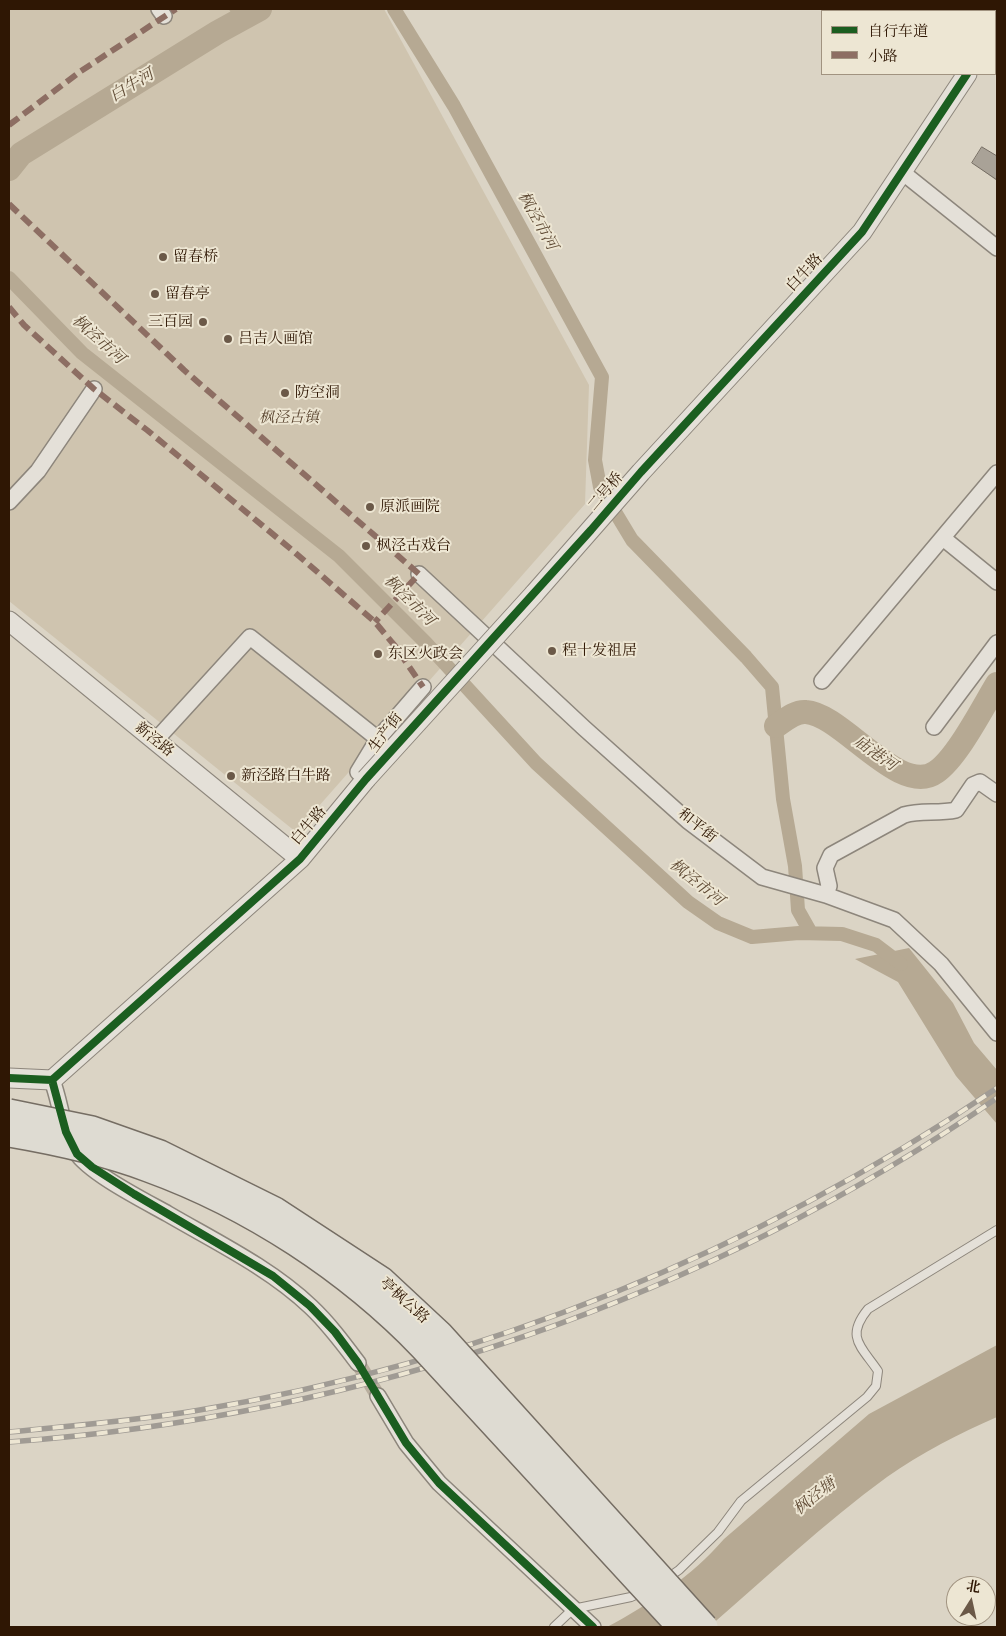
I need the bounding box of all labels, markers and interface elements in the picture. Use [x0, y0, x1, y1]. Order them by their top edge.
legend [821, 10, 996, 75]
text: 自行车道 [868, 21, 928, 41]
text: 小路 [868, 46, 898, 66]
water label: 白牛河 [106, 65, 158, 107]
water label: 枫泾市河 [513, 188, 561, 254]
place label: 留春桥 [173, 248, 218, 266]
street label: 白牛路 [783, 250, 827, 296]
marker: 留春桥 [157, 251, 169, 263]
place label: 留春亭 [165, 285, 210, 303]
marker: 留春亭 [149, 288, 161, 300]
water label: 枫泾市河 [68, 311, 128, 369]
place label: 三百园 [148, 313, 193, 331]
marker: 三百园 [197, 316, 209, 328]
place label: 吕吉人画馆 [238, 330, 313, 348]
marker: 吕吉人画馆 [222, 333, 234, 345]
place label: 防空洞 [295, 384, 340, 402]
marker: 防空洞 [279, 387, 291, 399]
park label: 枫泾古镇 [259, 409, 319, 427]
street label: 二号桥 [585, 469, 627, 515]
place label: 原派画院 [380, 498, 440, 516]
marker: 原派画院 [364, 501, 376, 513]
place label: 枫泾古戏台 [376, 537, 451, 555]
marker: 枫泾古戏台 [360, 540, 372, 552]
water label: 枫泾市河 [380, 572, 438, 630]
place label: 程十发祖居 [562, 642, 637, 660]
place label: 东区火政会 [388, 645, 463, 663]
marker: 程十发祖居 [546, 645, 558, 657]
marker: 东区火政会 [372, 648, 384, 660]
street label: 生产街 [365, 710, 407, 756]
street label: 新泾路 [131, 719, 177, 761]
water label: 庙港河 [850, 732, 900, 776]
place label: 新泾路白牛路 [241, 767, 331, 785]
marker: 新泾路白牛路 [225, 770, 237, 782]
street label: 白牛路 [288, 803, 330, 849]
street label: 和平街 [674, 805, 720, 847]
water label: 枫泾市河 [665, 855, 727, 911]
street label: 亭枫公路 [376, 1274, 432, 1328]
water label: 枫泾塘 [790, 1475, 840, 1519]
north arrow [946, 1576, 996, 1626]
text: 北 [965, 1576, 982, 1597]

